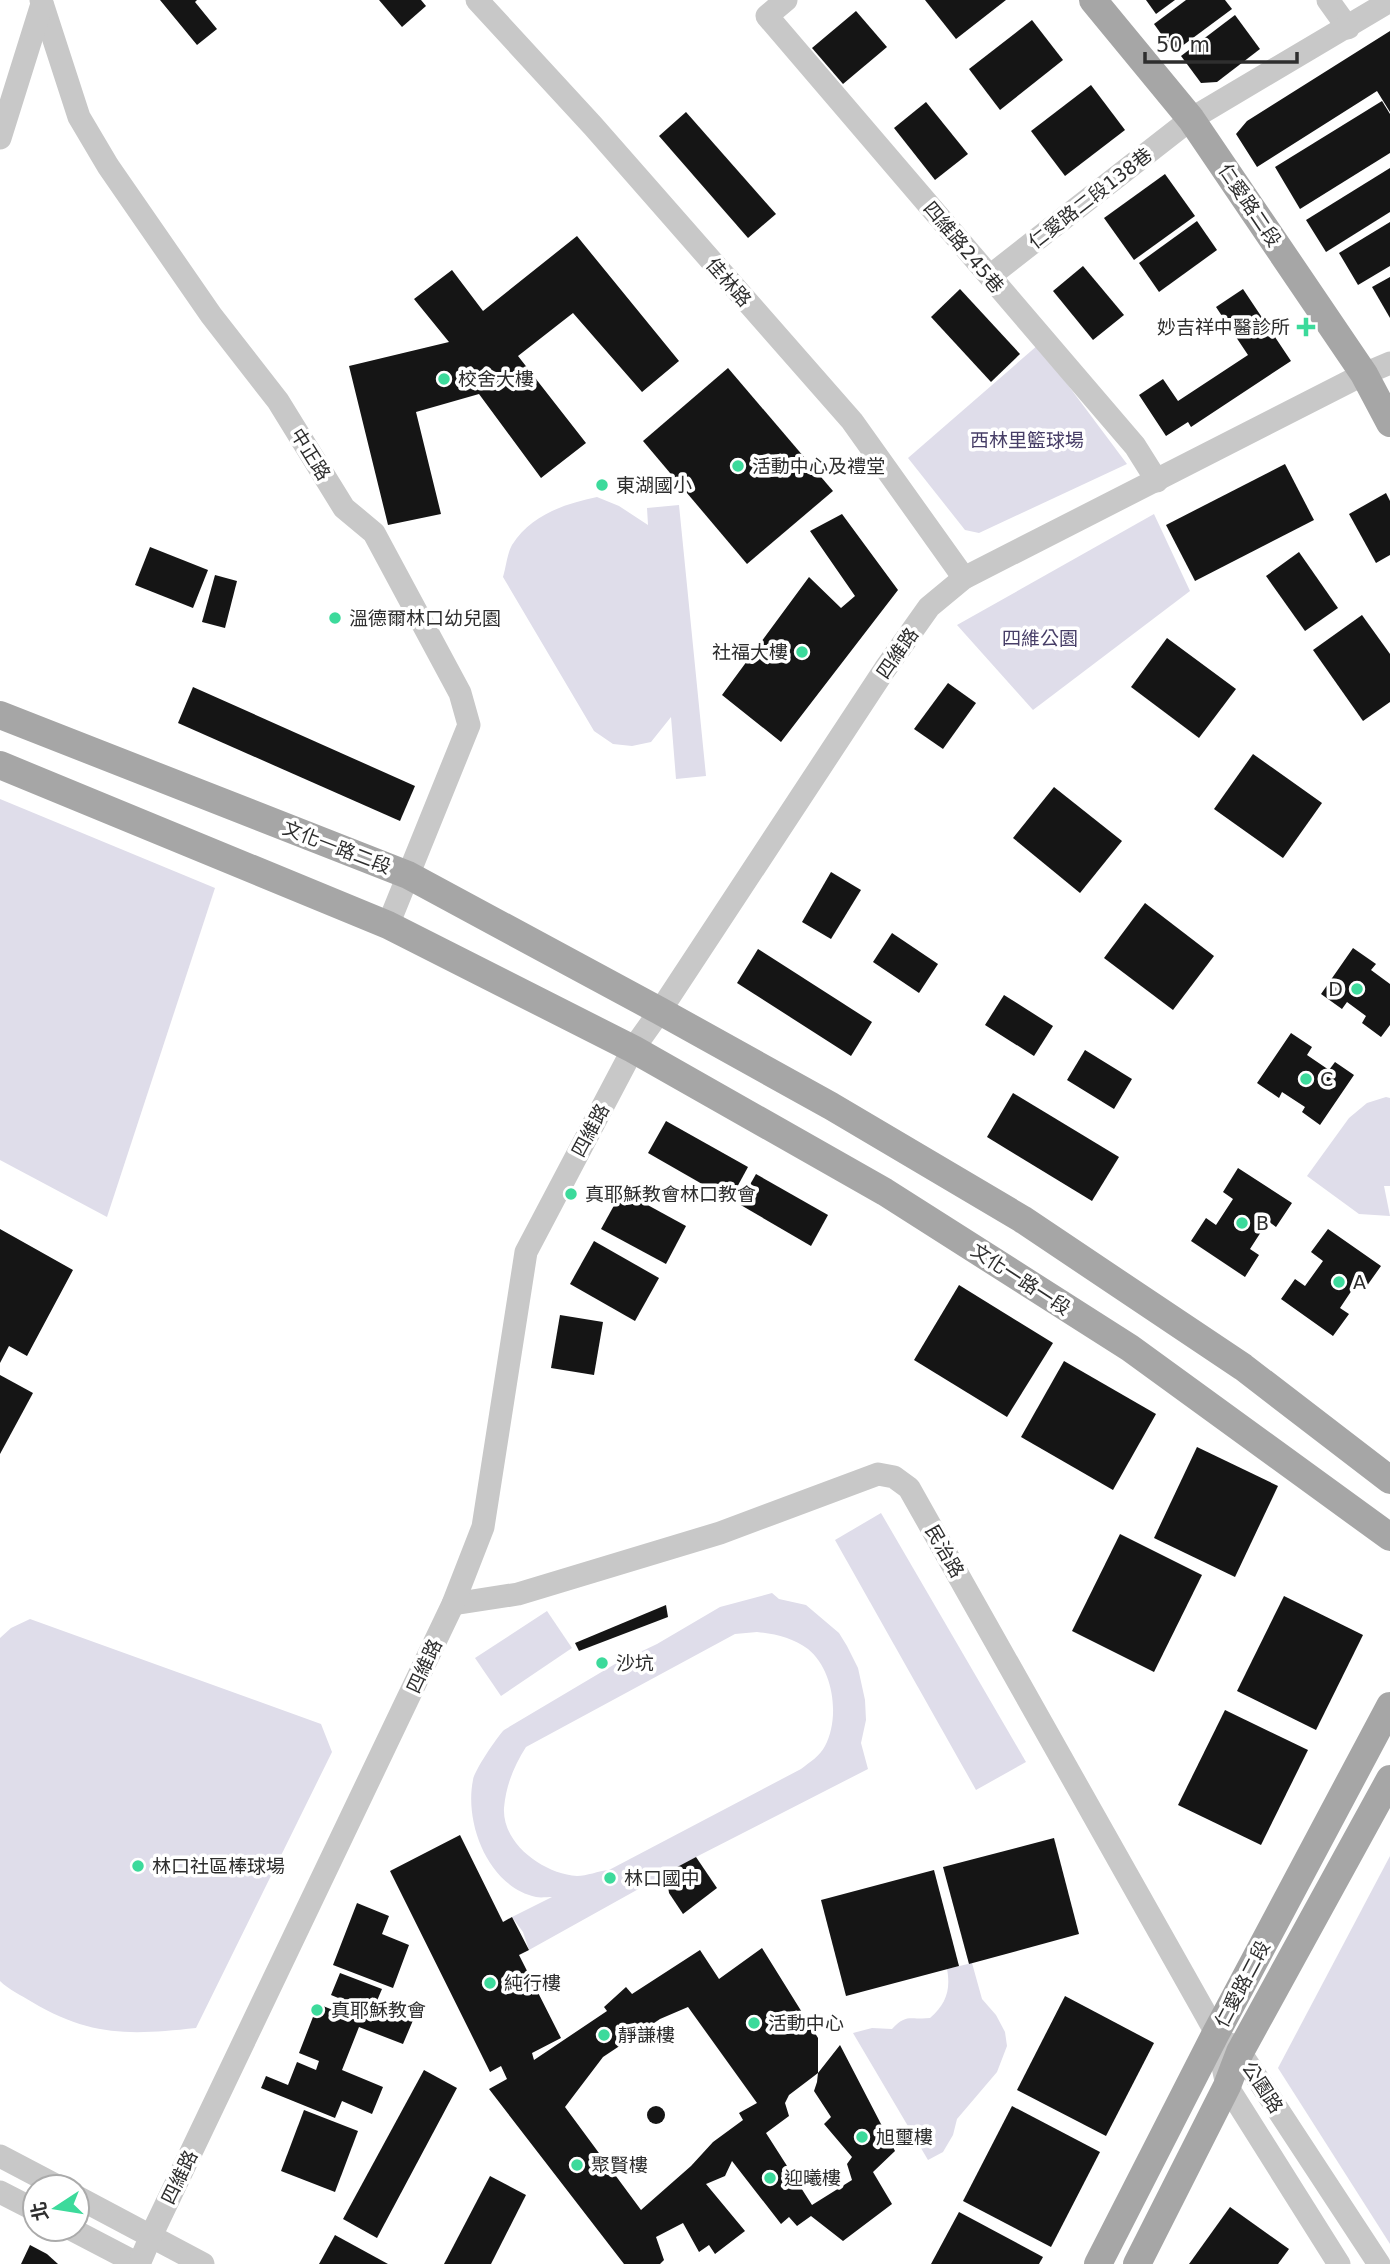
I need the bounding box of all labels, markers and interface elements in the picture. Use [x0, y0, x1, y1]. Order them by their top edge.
scale bar [1145, 21, 1297, 65]
text: 50 m [1156, 33, 1210, 57]
street label: 仁愛路二段138巷 [1024, 143, 1156, 253]
street label: 仁愛路二段 [1214, 159, 1286, 251]
street label: 四維路245巷 [919, 197, 1009, 297]
street label: 佳林路 [702, 253, 756, 311]
place label: 妙吉祥中醫診所 [1157, 316, 1290, 338]
marker: 妙吉祥中醫診所 [1296, 317, 1316, 337]
place label: 校舍大樓 [458, 368, 534, 390]
marker: 校舍大樓 [436, 371, 452, 387]
street label: 中正路 [287, 424, 335, 484]
park label: 西林里籃球場 [970, 429, 1084, 451]
place label: 活動中心及禮堂 [752, 455, 885, 477]
marker: 活動中心及禮堂 [730, 458, 746, 474]
place label: 東湖國小 [616, 474, 692, 496]
marker: 東湖國小 [594, 477, 610, 493]
place label: 溫德爾林口幼兒園 [349, 607, 501, 629]
marker: 溫德爾林口幼兒園 [327, 610, 343, 626]
street label: 四維路 [872, 623, 922, 683]
park label: 四維公園 [1002, 627, 1078, 649]
place label: 社福大樓 [712, 641, 788, 663]
marker: 社福大樓 [794, 644, 810, 660]
street label: 文化一路二段 [280, 816, 394, 878]
place label: D [1328, 978, 1343, 1000]
marker: D [1349, 981, 1365, 997]
place label: C [1320, 1068, 1333, 1090]
marker: C [1298, 1071, 1314, 1087]
street label: 四維路 [567, 1100, 613, 1160]
place label: 真耶穌教會林口教會 [585, 1183, 756, 1205]
marker: 真耶穌教會林口教會 [563, 1186, 579, 1202]
place label: B [1256, 1212, 1269, 1234]
marker: B [1234, 1215, 1250, 1231]
street label: 文化一路一段 [967, 1239, 1075, 1319]
place label: A [1353, 1271, 1366, 1293]
marker: A [1331, 1274, 1347, 1290]
street label: 民治路 [921, 1521, 969, 1581]
street label: 四維路 [402, 1636, 446, 1696]
place label: 沙坑 [616, 1652, 654, 1674]
marker: 沙坑 [594, 1655, 610, 1671]
place label: 林口社區棒球場 [152, 1855, 285, 1877]
marker: 林口社區棒球場 [130, 1858, 146, 1874]
place label: 林口國中 [624, 1867, 700, 1889]
marker: 林口國中 [602, 1870, 618, 1886]
street label: 仁愛路二段 [1210, 1937, 1274, 2031]
place label: 純行樓 [504, 1972, 561, 1994]
marker: 純行樓 [482, 1975, 498, 1991]
place label: 真耶穌教會 [331, 1999, 426, 2021]
marker: 真耶穌教會 [309, 2002, 325, 2018]
place label: 活動中心 [768, 2012, 844, 2034]
marker: 活動中心 [746, 2015, 762, 2031]
place label: 靜謙樓 [618, 2024, 675, 2046]
marker: 靜謙樓 [596, 2027, 612, 2043]
street label: 公園路 [1238, 2057, 1288, 2117]
place label: 旭璽樓 [876, 2126, 933, 2148]
marker: 旭璽樓 [854, 2129, 870, 2145]
street label: 四維路 [157, 2147, 201, 2207]
place label: 聚賢樓 [591, 2154, 648, 2176]
marker: 聚賢樓 [569, 2157, 585, 2173]
place label: 迎曦樓 [784, 2167, 841, 2189]
marker: 迎曦樓 [762, 2170, 778, 2186]
north arrow [21, 2173, 91, 2243]
text: 北 [27, 2200, 52, 2223]

